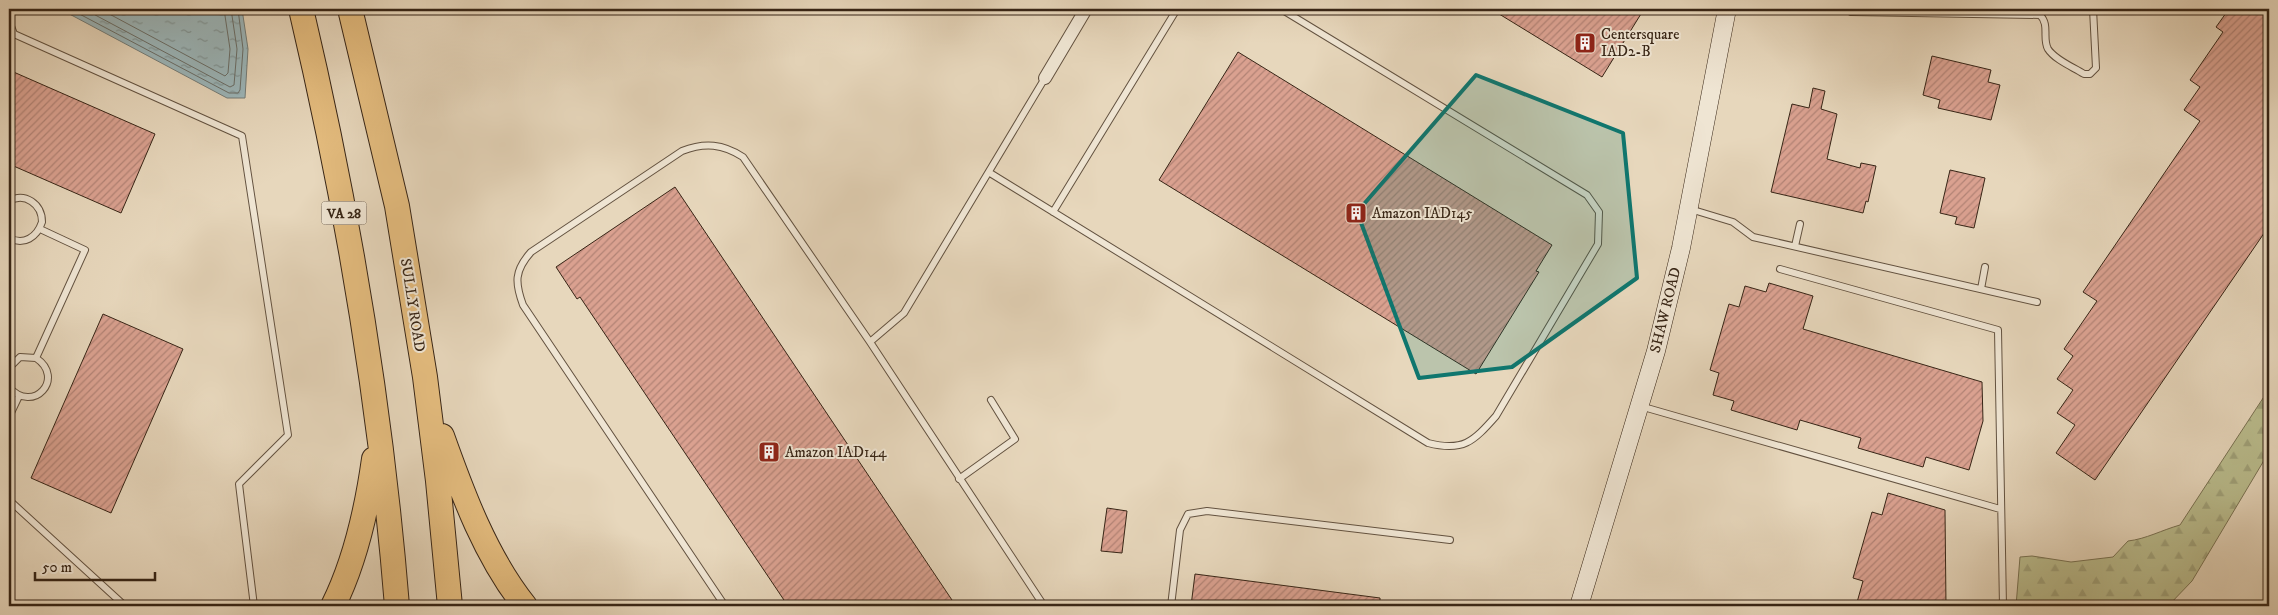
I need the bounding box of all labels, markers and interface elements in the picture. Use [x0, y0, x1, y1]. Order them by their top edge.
place label: Centersquare IAD2-B [1601, 25, 1679, 61]
building icon: Centersquare IAD2-B [1573, 31, 1597, 55]
building icon: Amazon IAD145 [1344, 201, 1368, 225]
road number: VA 28 [322, 202, 366, 224]
place label: Amazon IAD145 [1372, 204, 1473, 223]
street label: SULLY ROAD [396, 257, 429, 353]
street label: SHAW ROAD [1646, 265, 1685, 355]
building icon: Amazon IAD144 [757, 440, 781, 464]
place label: Amazon IAD144 [785, 443, 887, 462]
scale bar [35, 550, 155, 582]
text: 50 m [42, 558, 72, 577]

